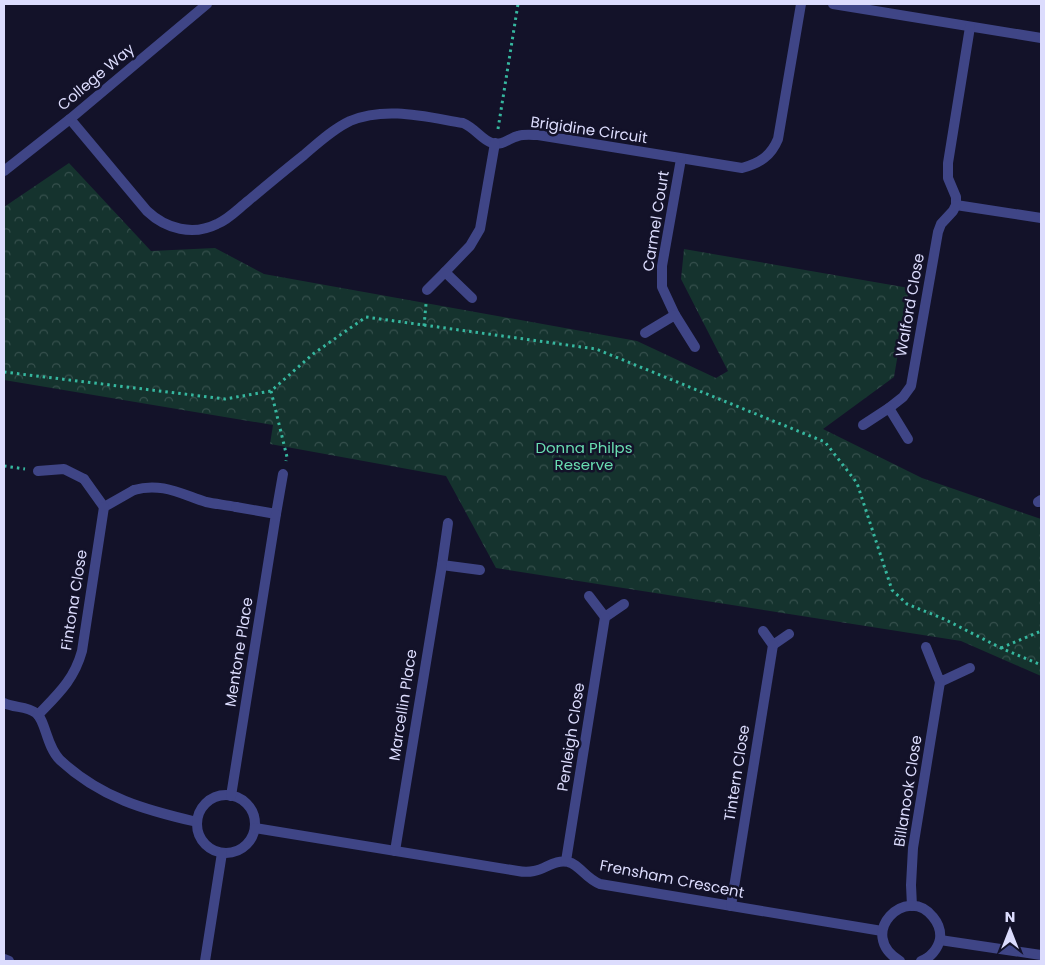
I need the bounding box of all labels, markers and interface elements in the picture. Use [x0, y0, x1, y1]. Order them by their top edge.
street label: College Way [53, 38, 139, 115]
street label: Brigidine Circuit [529, 111, 649, 148]
street label: Carmel Court [637, 169, 674, 273]
street label: Walford Close [890, 252, 929, 358]
park label: Donna Philps Reserve [535, 437, 633, 475]
street label: Fintona Close [55, 548, 92, 652]
street label: Mentone Place [219, 596, 258, 708]
street label: Marcellin Place [383, 648, 422, 762]
street label: Penleigh Close [552, 681, 589, 793]
street label: Tintern Close [719, 723, 754, 823]
street label: Billanook Close [888, 734, 927, 848]
street label: Frensham Crescent [598, 854, 746, 903]
north arrow [985, 905, 1035, 955]
text: N [1005, 907, 1015, 927]

